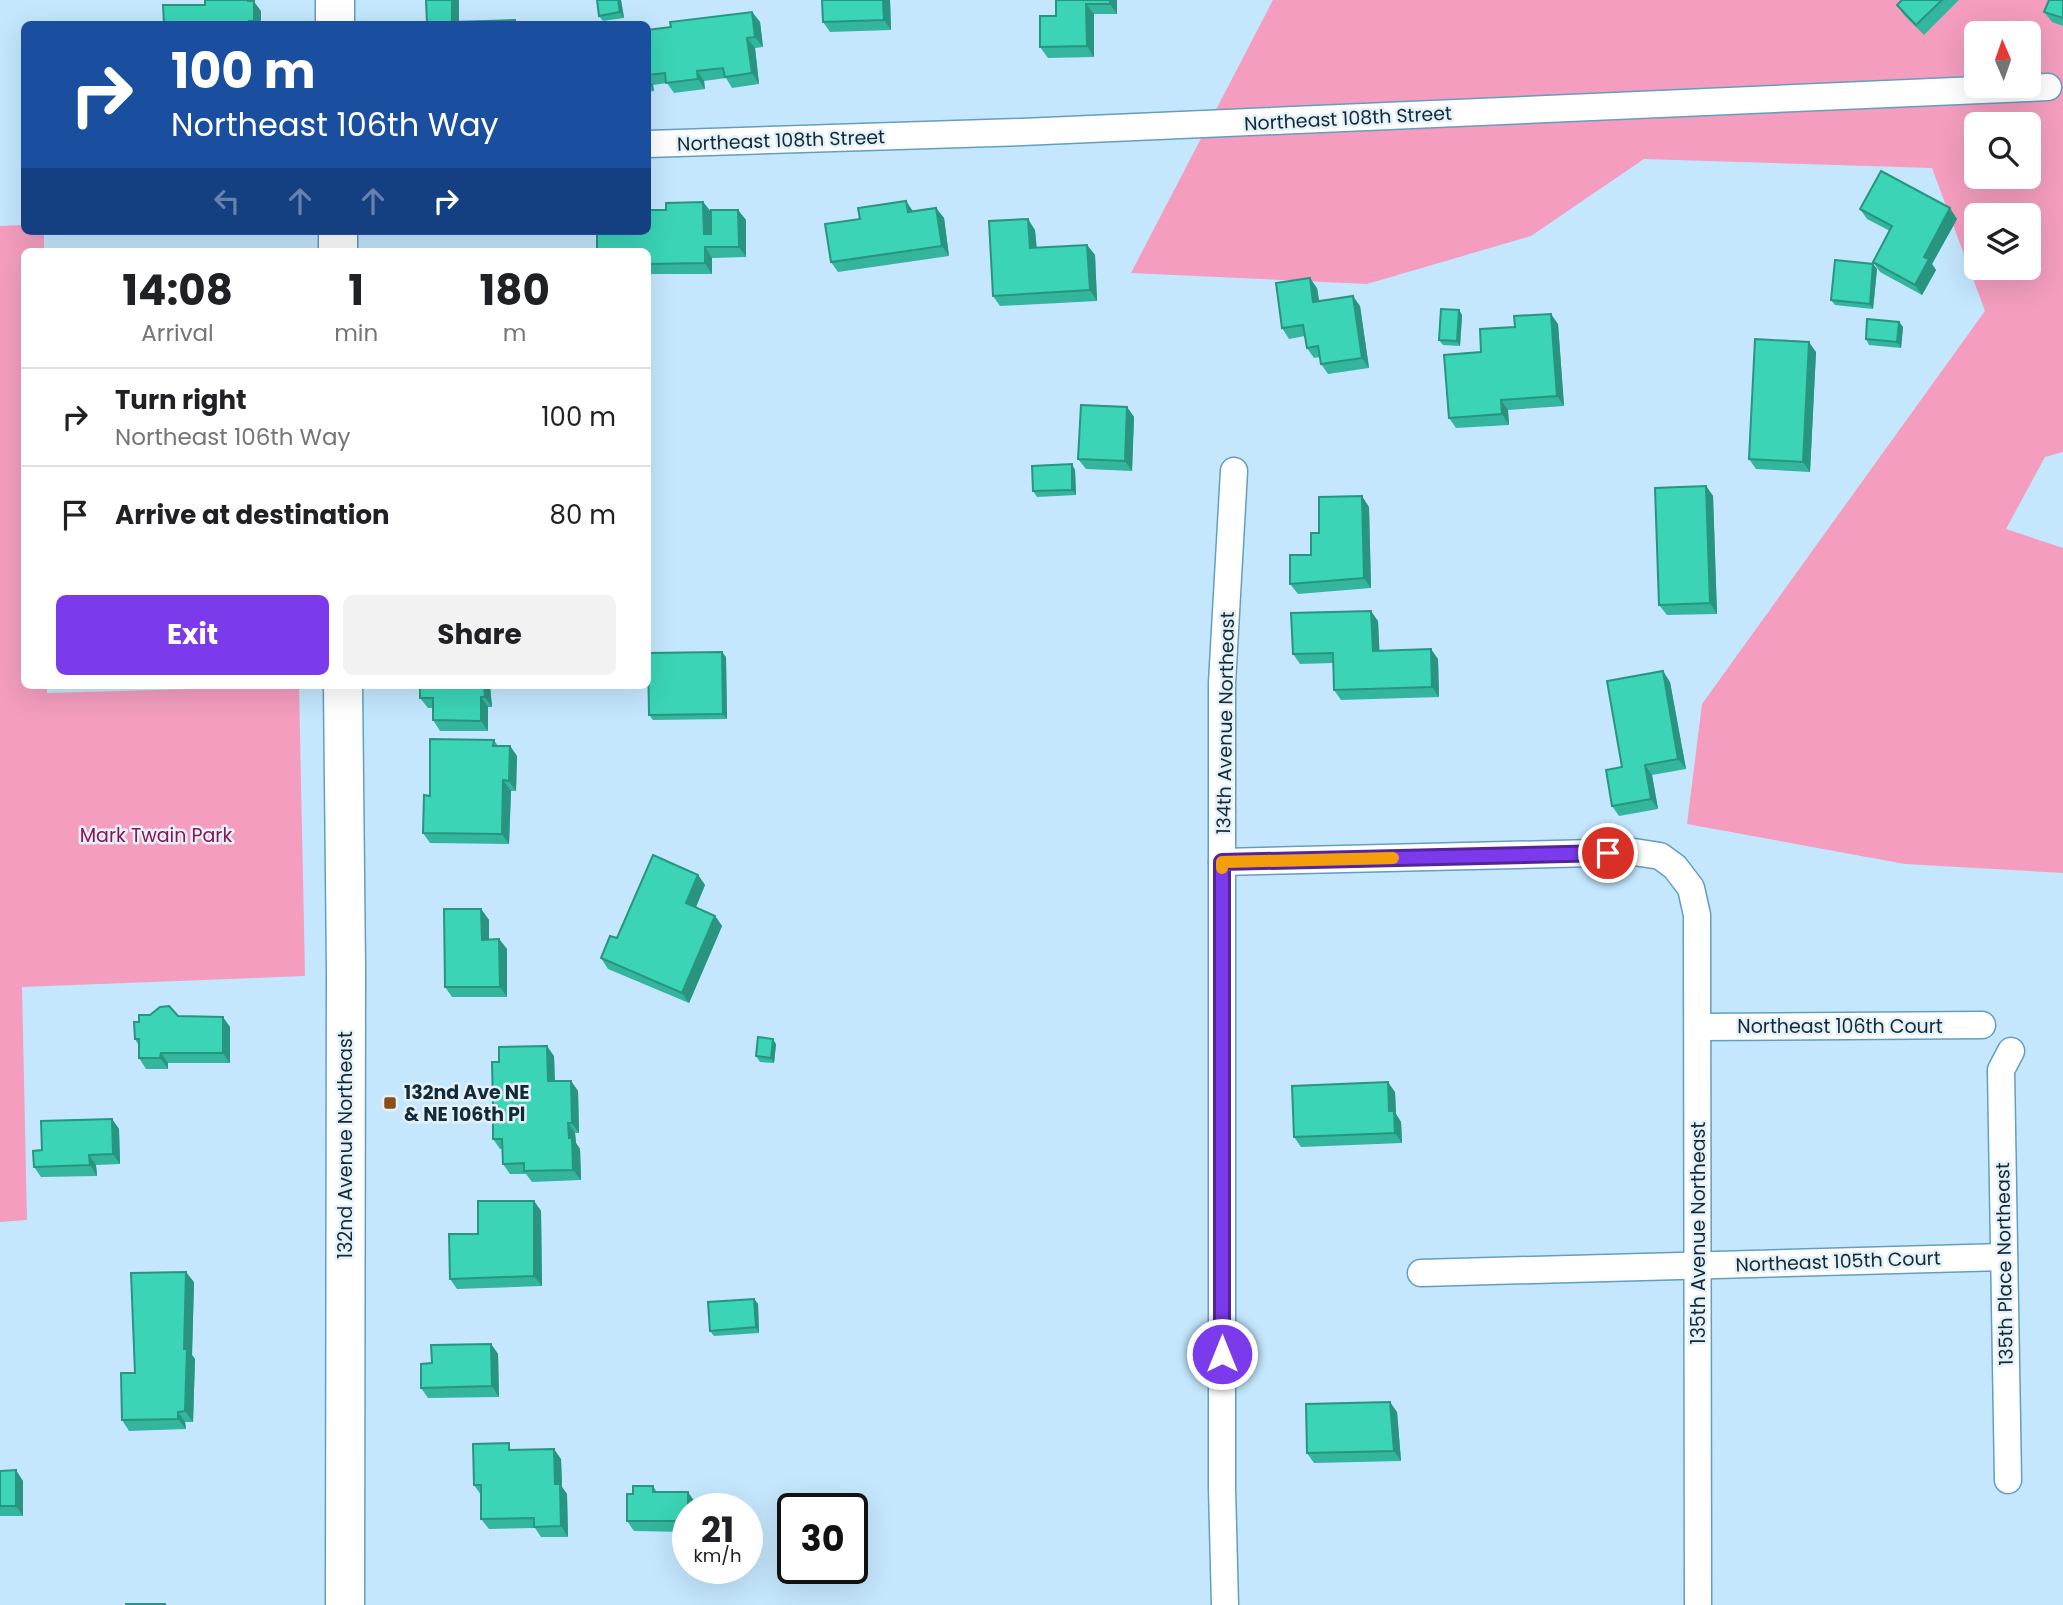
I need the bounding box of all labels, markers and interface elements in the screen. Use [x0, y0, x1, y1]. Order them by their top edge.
north arrow [1964, 21, 2040, 98]
map controls [1964, 21, 2041, 280]
text: 100 m [171, 37, 316, 105]
icon: right [56, 49, 147, 140]
street label: Northeast 108th Street [1243, 100, 1453, 137]
text: Northeast 106th Way [171, 102, 499, 147]
button: search [1964, 112, 2041, 189]
street label: Northeast 108th Street [677, 123, 886, 158]
icon: left [208, 182, 246, 220]
icon: ahead [281, 182, 319, 220]
icon: ahead [354, 182, 392, 220]
icon: right [427, 182, 465, 220]
button: layers [1964, 203, 2041, 280]
text: 14:08 [122, 261, 233, 320]
text: 1 [348, 261, 364, 320]
text: 180 [479, 261, 550, 320]
text: Arrival [141, 317, 214, 349]
text: min [334, 317, 378, 349]
text: m [503, 317, 526, 349]
text: Turn right [115, 382, 247, 418]
icon: right [56, 398, 94, 436]
text: 100 m [541, 399, 616, 435]
text: Northeast 106th Way [115, 421, 350, 453]
icon: arrive [56, 496, 94, 534]
text: Arrive at destination [115, 497, 390, 533]
text: 80 m [550, 497, 616, 533]
button: Exit [56, 595, 329, 675]
button: Share [343, 595, 616, 675]
street label: 134th Avenue Northeast [1210, 611, 1241, 835]
park label: Mark Twain Park [80, 822, 232, 849]
pin [1578, 823, 1638, 883]
icon: arrive [1589, 834, 1627, 872]
street label: Northeast 106th Court [1737, 1013, 1943, 1040]
street label: 132nd Avenue Northeast [332, 1031, 359, 1259]
place label: 132nd Ave NE & NE 106th Pl [404, 1079, 529, 1128]
marker: 132nd Ave NE & NE 106th Pl [382, 1095, 398, 1111]
street label: 135th Avenue Northeast [1685, 1121, 1712, 1344]
street label: 135th Place Northeast [1989, 1162, 2020, 1366]
street label: Northeast 105th Court [1735, 1244, 1941, 1279]
position arrow [1185, 1317, 1259, 1391]
speed limit sign: 30 [777, 1493, 868, 1584]
text: 21 [701, 1505, 734, 1554]
text: km/h [694, 1543, 741, 1568]

